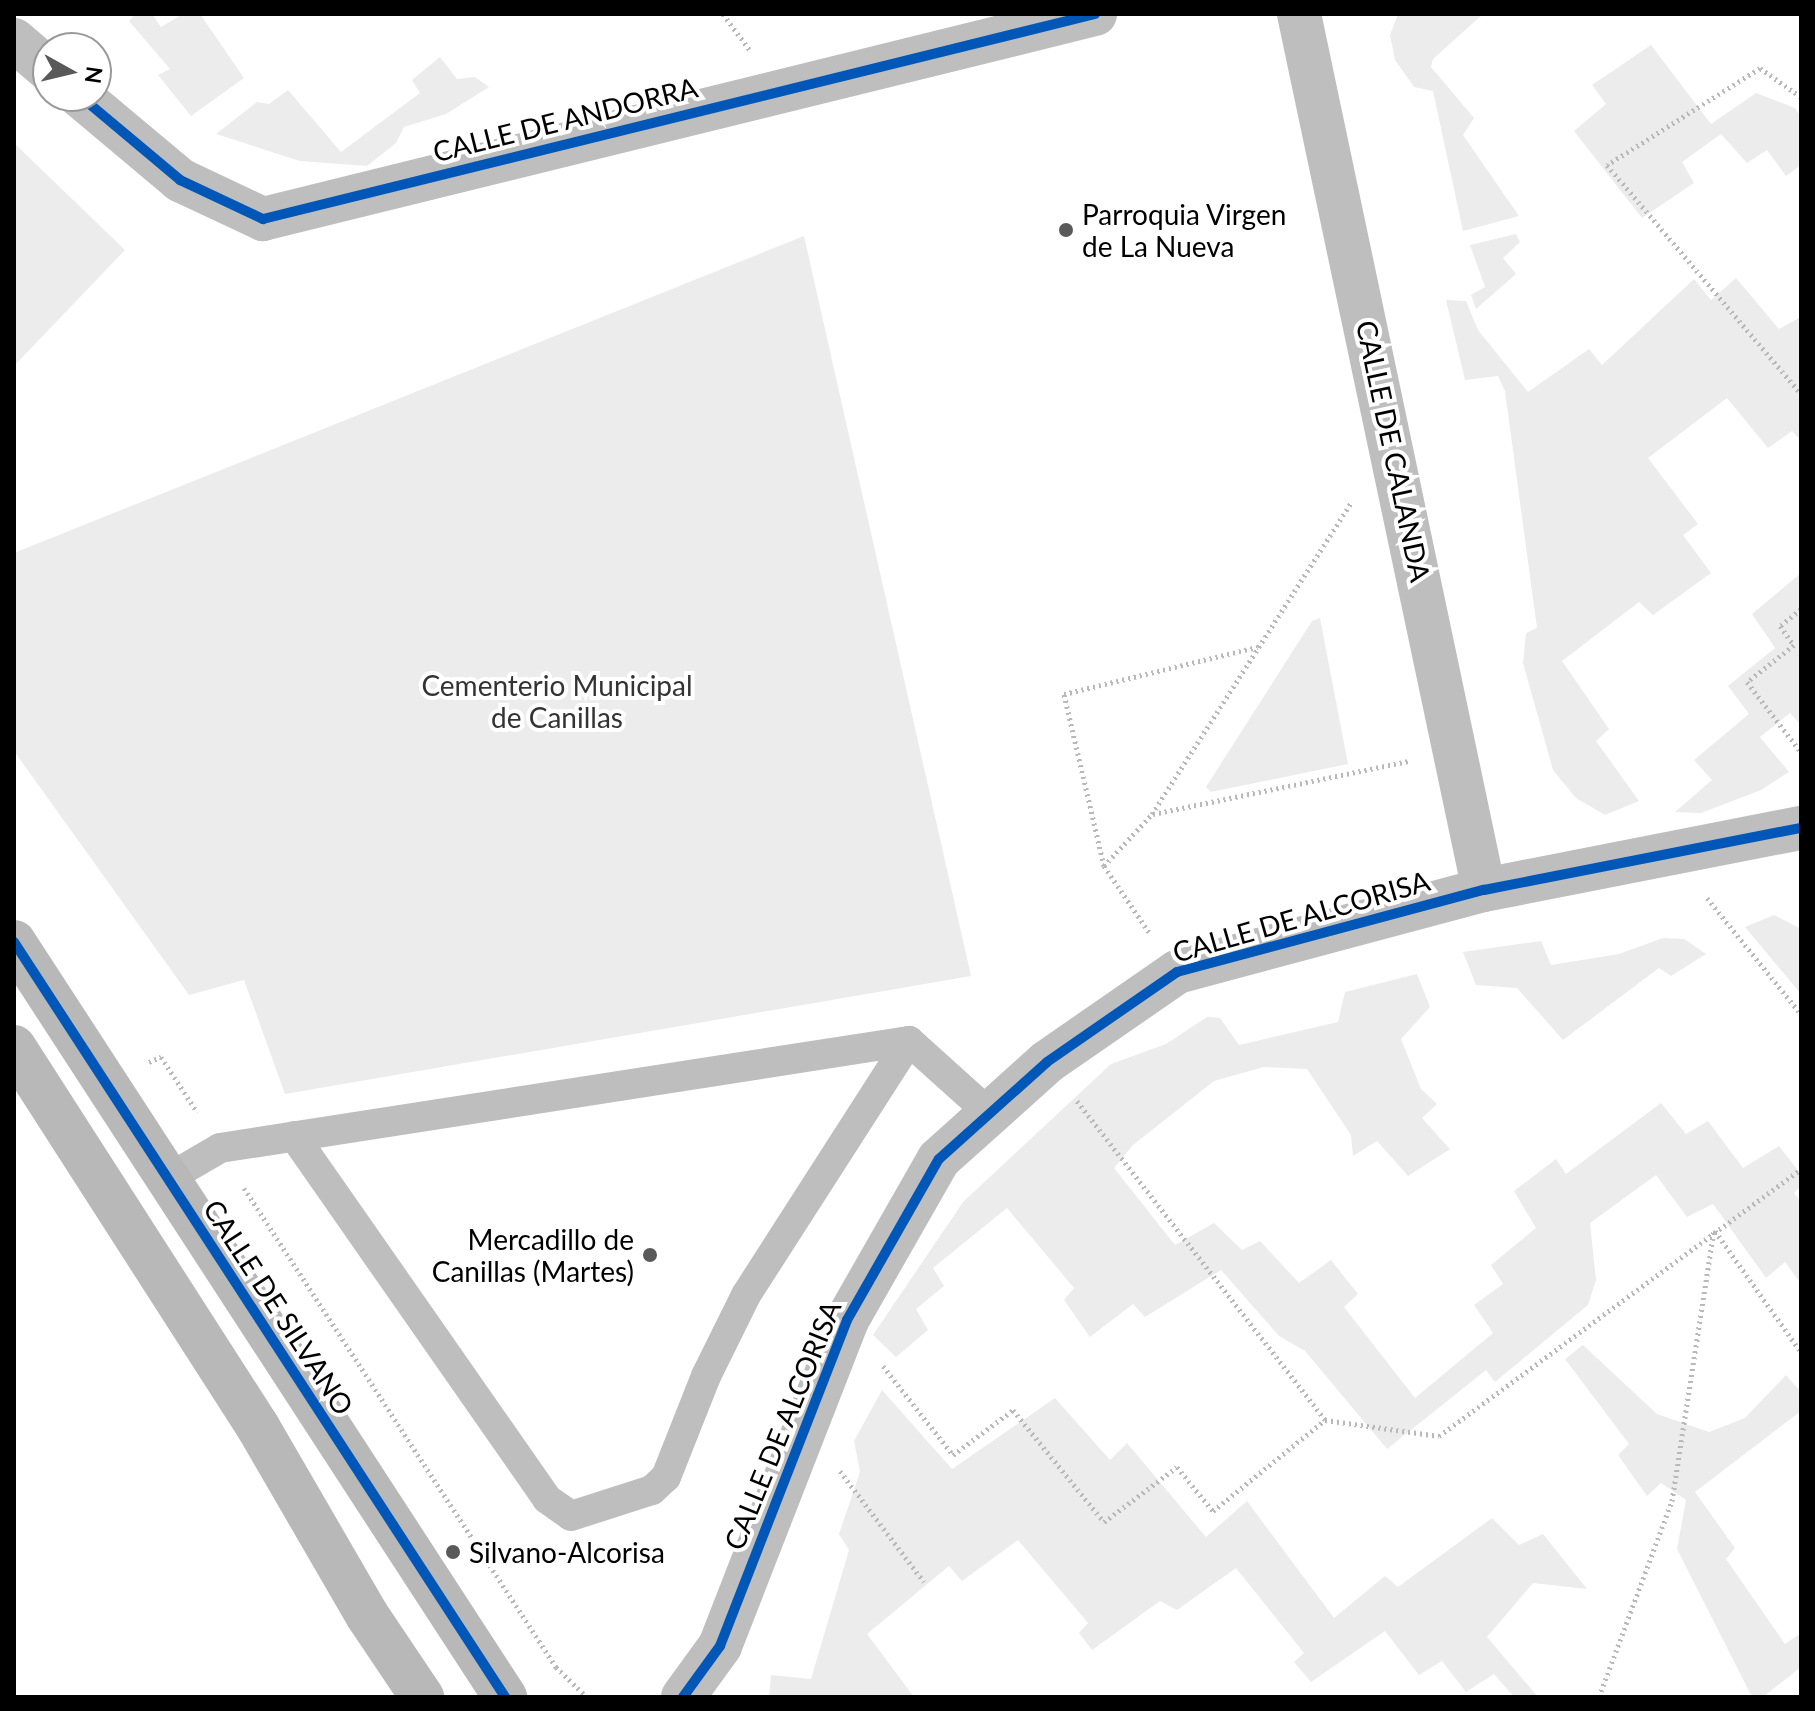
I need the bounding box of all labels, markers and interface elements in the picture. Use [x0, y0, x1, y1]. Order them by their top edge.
north arrow [32, 32, 112, 112]
text: N [80, 65, 109, 85]
street label: CALLE DE ANDORRA [429, 70, 701, 168]
place label: Parroquia Virgen de La Nueva [1082, 197, 1287, 263]
marker: Parroquia Virgen de La Nueva [1057, 221, 1075, 239]
street label: CALLE DE CALANDA [1350, 317, 1438, 585]
park label: Cementerio Municipal de Canillas [421, 668, 693, 734]
street label: CALLE DE ALCORISA [1168, 863, 1434, 969]
street label: CALLE DE SILVANO [197, 1193, 361, 1421]
place label: Mercadillo de Canillas (Martes) [432, 1222, 634, 1288]
marker: Mercadillo de Canillas (Martes) [641, 1246, 659, 1264]
street label: CALLE DE ALCORISA [716, 1295, 848, 1555]
place label: Silvano-Alcorisa [469, 1535, 665, 1569]
marker: Silvano-Alcorisa [444, 1543, 462, 1561]

